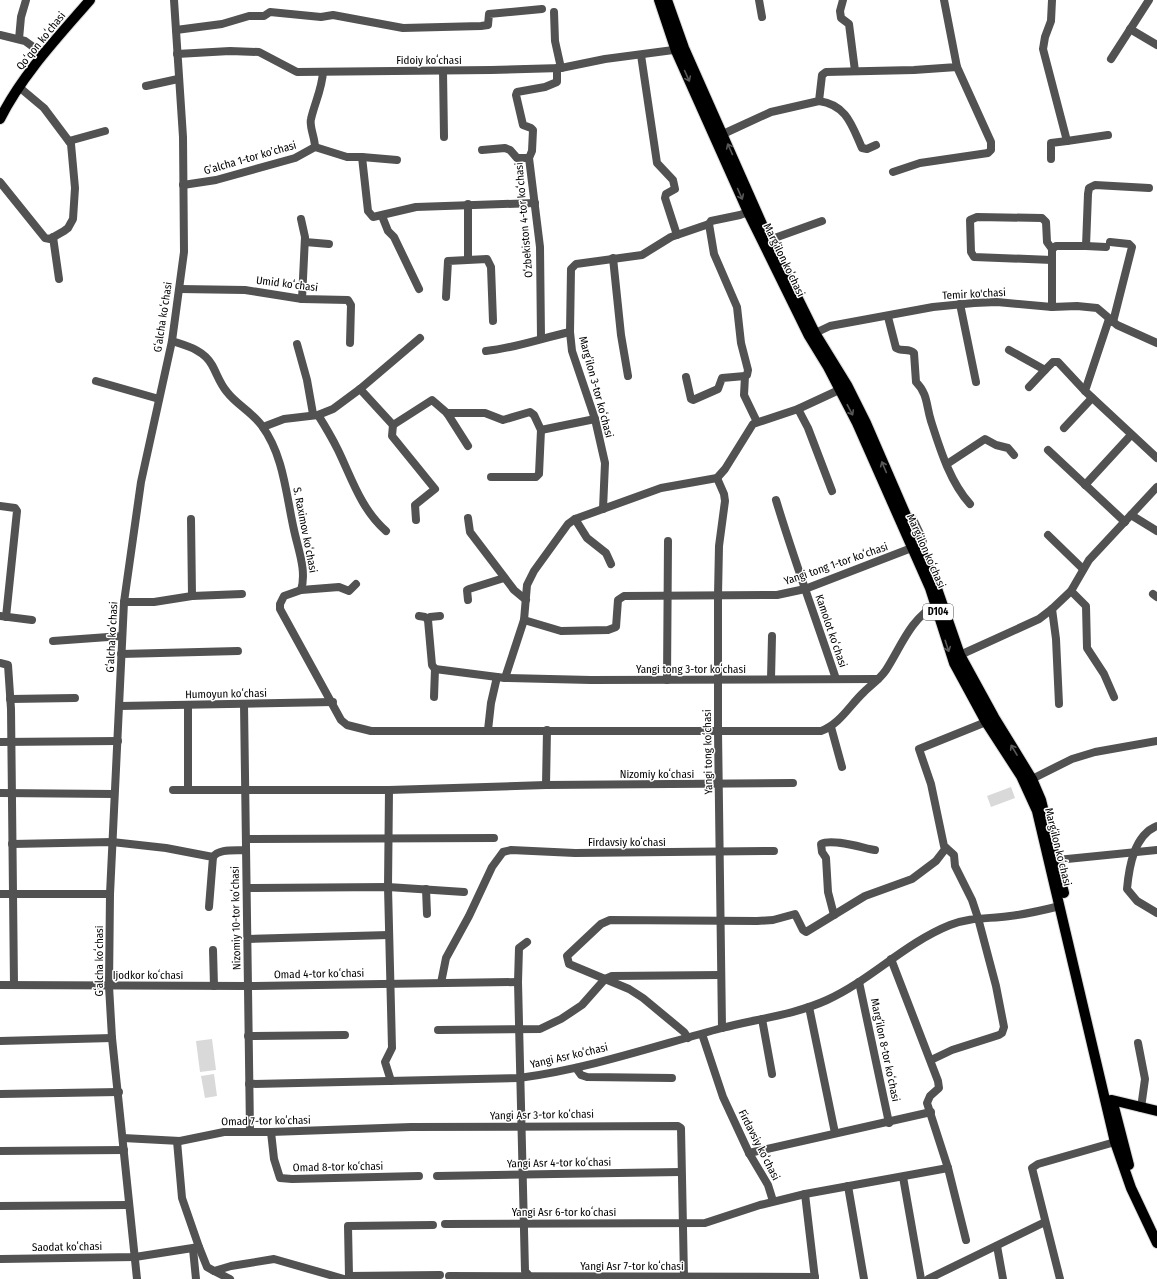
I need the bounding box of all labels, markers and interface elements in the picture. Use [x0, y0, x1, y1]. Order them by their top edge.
street label: Qoʻqon koʻchasi [14, 9, 69, 73]
street label: Fidoiy koʻchasi [396, 54, 462, 67]
one-way arrow [684, 69, 691, 81]
street label: Gʼalcha 1-tor koʼchasi [202, 139, 298, 177]
one-way arrow [726, 143, 733, 155]
street label: Oʻzbekiston 4-tor koʻchasi [512, 162, 536, 278]
one-way arrow [737, 188, 744, 200]
street label: Margʻilon koʻchasi [761, 221, 807, 299]
street label: Umid koʻchasi [255, 274, 319, 294]
street label: Gʻalcha koʻchasi [151, 281, 175, 353]
street label: Temir ko'chasi [942, 286, 1006, 302]
street label: Margʻilon 3-tor koʻchasi [576, 335, 616, 439]
one-way arrow [847, 404, 854, 416]
one-way arrow [880, 461, 887, 473]
street label: S. Raximov koʻchasi [290, 486, 320, 574]
street label: Margʻilon koʻchasi [904, 512, 948, 590]
street label: Yangi tong 1-tor koʻchasi [782, 540, 890, 588]
street label: Kamolot koʻchasi [812, 593, 850, 669]
street label: Gʻalcha koʻchasi [104, 601, 120, 673]
road number: D104 [923, 604, 953, 620]
one-way arrow [944, 640, 952, 652]
street label: Yangi tong 3-tor koʻchasi [636, 663, 746, 676]
street label: Humoyun koʻchasi [185, 687, 267, 701]
street label: Yangi tong koʻchasi [701, 709, 715, 795]
one-way arrow [1009, 744, 1017, 756]
street label: Nizomiy koʻchasi [620, 768, 694, 781]
street label: Margʻilon koʻchasi [1042, 807, 1074, 888]
street label: Firdavsiy koʻchasi [588, 836, 666, 849]
street label: Nizomiy 10-tor koʻchasi [229, 866, 243, 970]
street label: Gʻalcha koʻchasi [93, 925, 106, 997]
street label: Omad 4-tor koʻchasi [274, 967, 364, 981]
street label: Ijodkor koʻchasi [113, 969, 184, 982]
street label: Margʻilon 8-tor koʻchasi [868, 997, 902, 1103]
street label: Yangi Asr koʻchasi [529, 1041, 609, 1071]
street label: Firdavsiy koʻchasi [736, 1107, 783, 1183]
street label: Yangi Asr 3-tor koʻchasi [490, 1108, 594, 1122]
street label: Omad 7-tor koʻchasi [221, 1114, 311, 1128]
street label: Yangi Asr 4-tor koʻchasi [507, 1156, 611, 1170]
street label: Omad 8-tor koʻchasi [293, 1160, 384, 1174]
street label: Yangi Asr 6-tor koʻchasi [512, 1206, 616, 1219]
street label: Saodat koʻchasi [32, 1240, 102, 1254]
street label: Yangi Asr 7-tor koʻchasi [580, 1260, 684, 1273]

